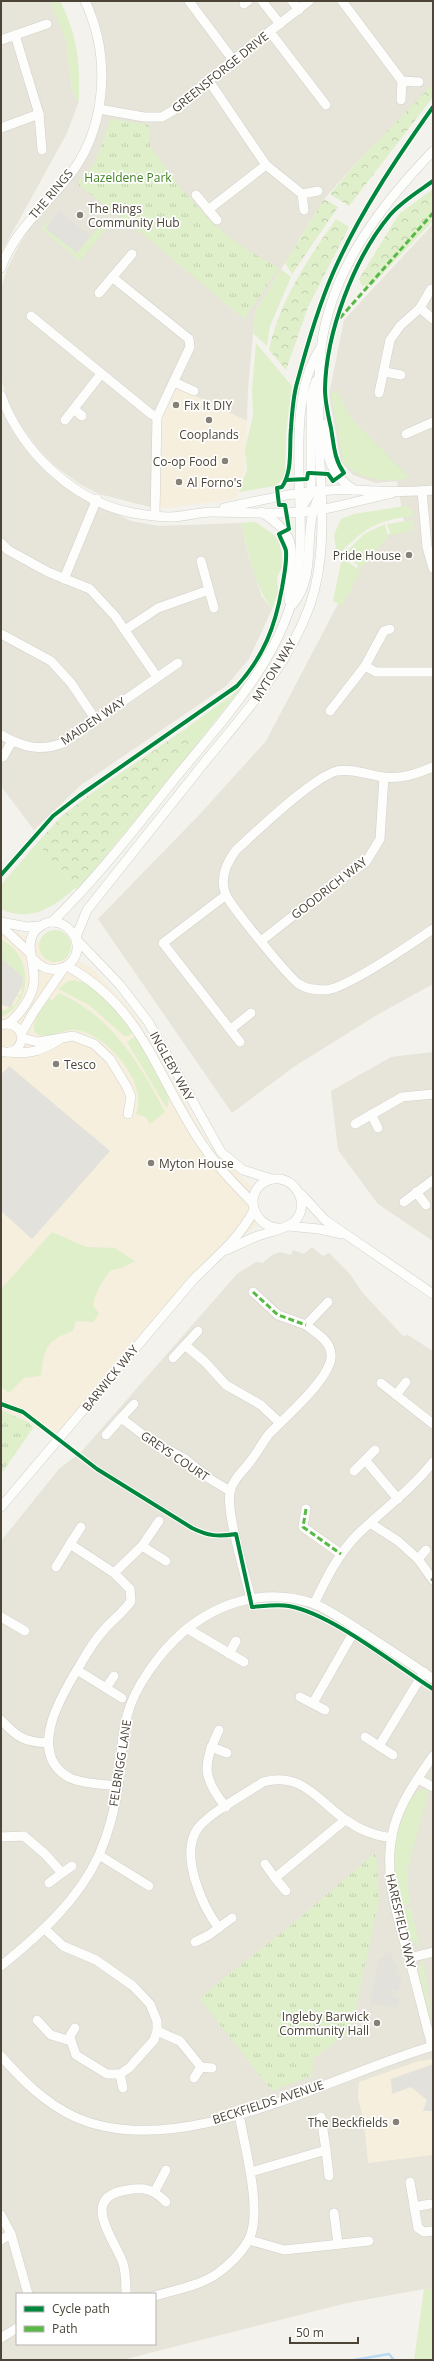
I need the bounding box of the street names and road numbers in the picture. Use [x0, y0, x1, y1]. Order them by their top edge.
street label: GREENSFORGE DRIVE [168, 28, 272, 116]
street label: THE RINGS [25, 165, 77, 223]
street label: MYTON WAY [248, 635, 300, 705]
street label: MAIDEN WAY [57, 693, 129, 749]
street label: GOODRICH WAY [288, 853, 371, 923]
street label: INGLEBY WAY [146, 1028, 198, 1104]
street label: BARWICK WAY [78, 1341, 142, 1415]
street label: GREYS COURT [138, 1427, 213, 1485]
street label: FELBRIGG LANE [105, 1718, 135, 1808]
street label: HARESFIELD WAY [382, 1872, 420, 1970]
street label: BECKFIELDS AVENUE [210, 2076, 326, 2128]

